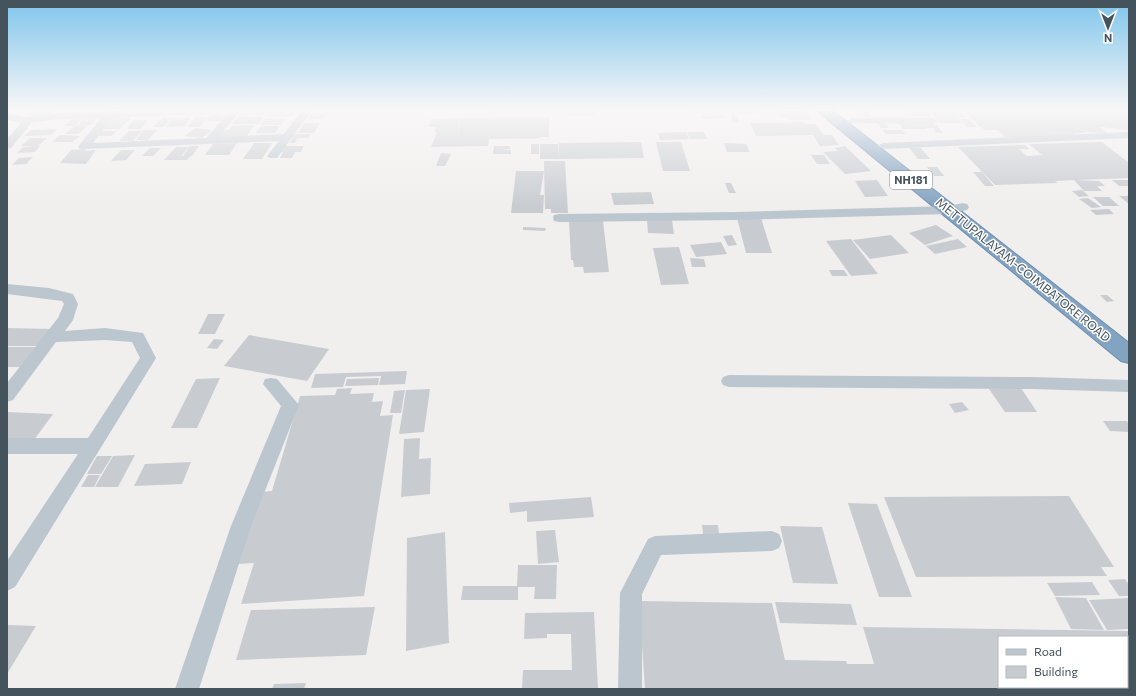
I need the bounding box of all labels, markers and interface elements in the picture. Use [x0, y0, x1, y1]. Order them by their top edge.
north arrow [1088, 8, 1128, 48]
text: N [1104, 32, 1112, 45]
road number: NH181 [890, 171, 932, 189]
street label: METTUPALAYAM-COIMBATORE ROAD [934, 194, 1114, 344]
legend [998, 636, 1128, 688]
text: Road [1034, 644, 1062, 658]
text: Building [1034, 664, 1078, 678]

